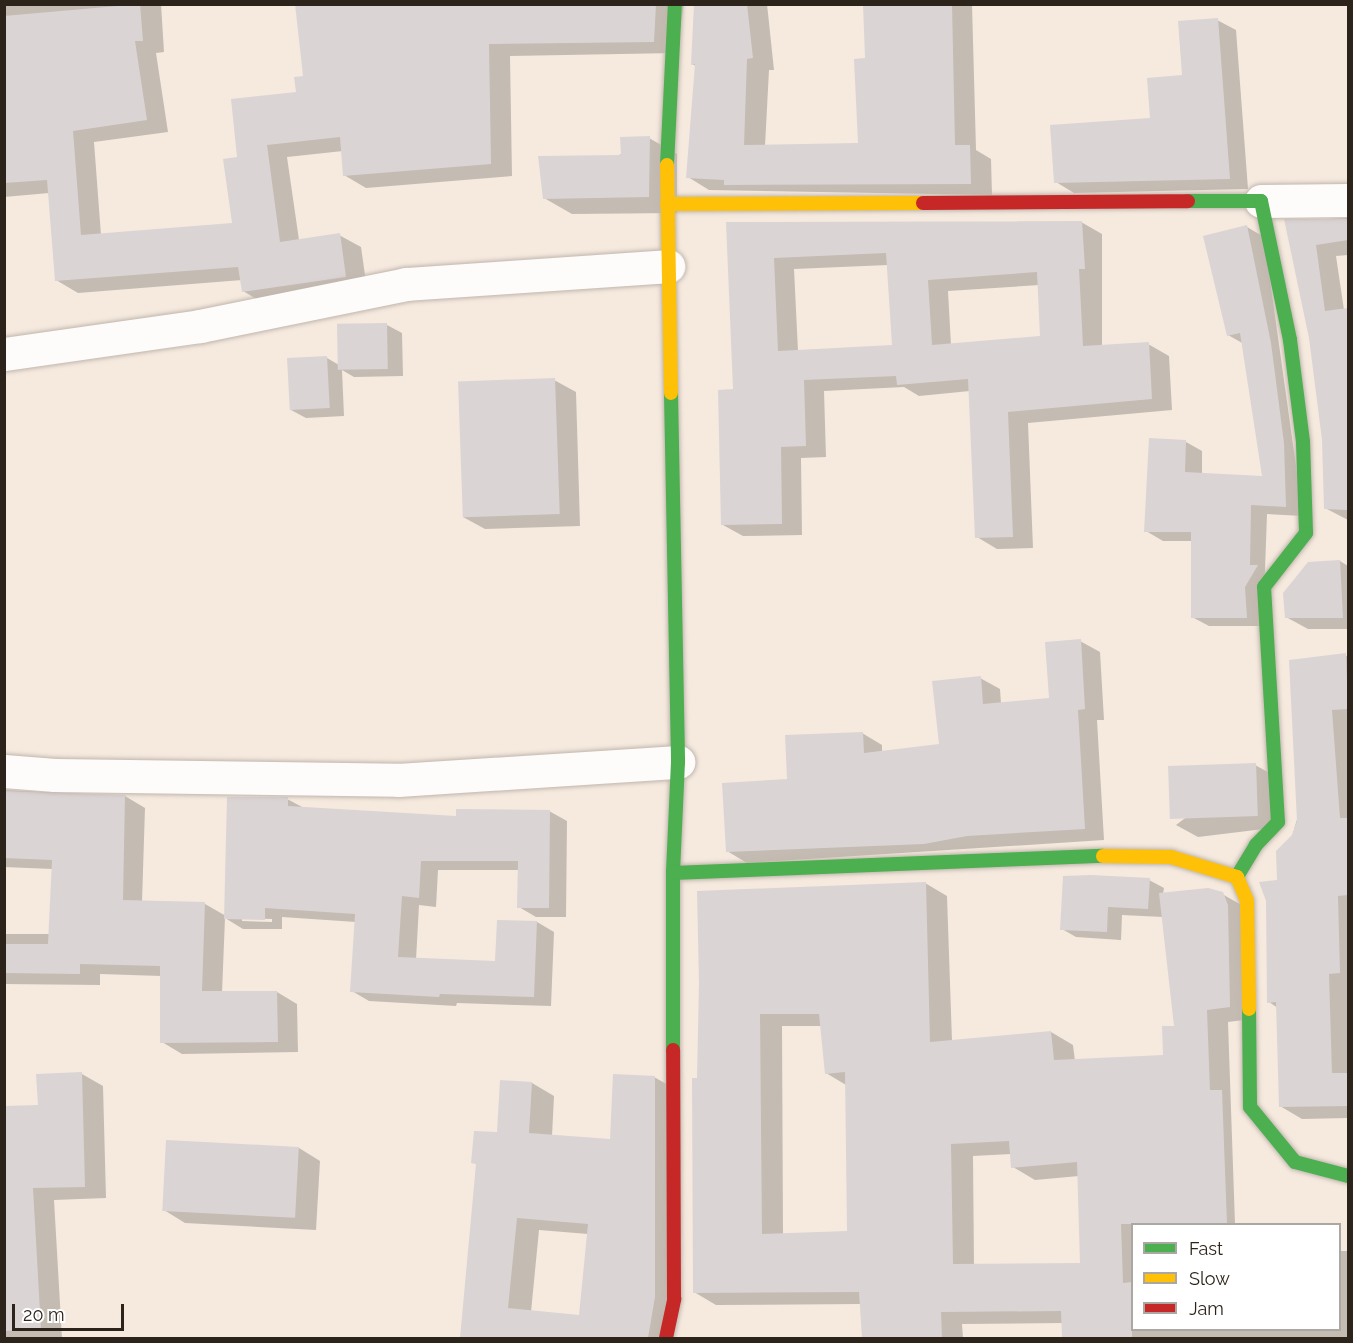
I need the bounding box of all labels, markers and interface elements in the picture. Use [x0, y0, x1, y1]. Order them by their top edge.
legend [1131, 1223, 1341, 1331]
text: Fast [1189, 1238, 1223, 1259]
text: Slow [1189, 1268, 1230, 1289]
scale bar [15, 1292, 128, 1330]
text: Jam [1189, 1298, 1224, 1319]
text: 20 m [23, 1304, 65, 1325]

